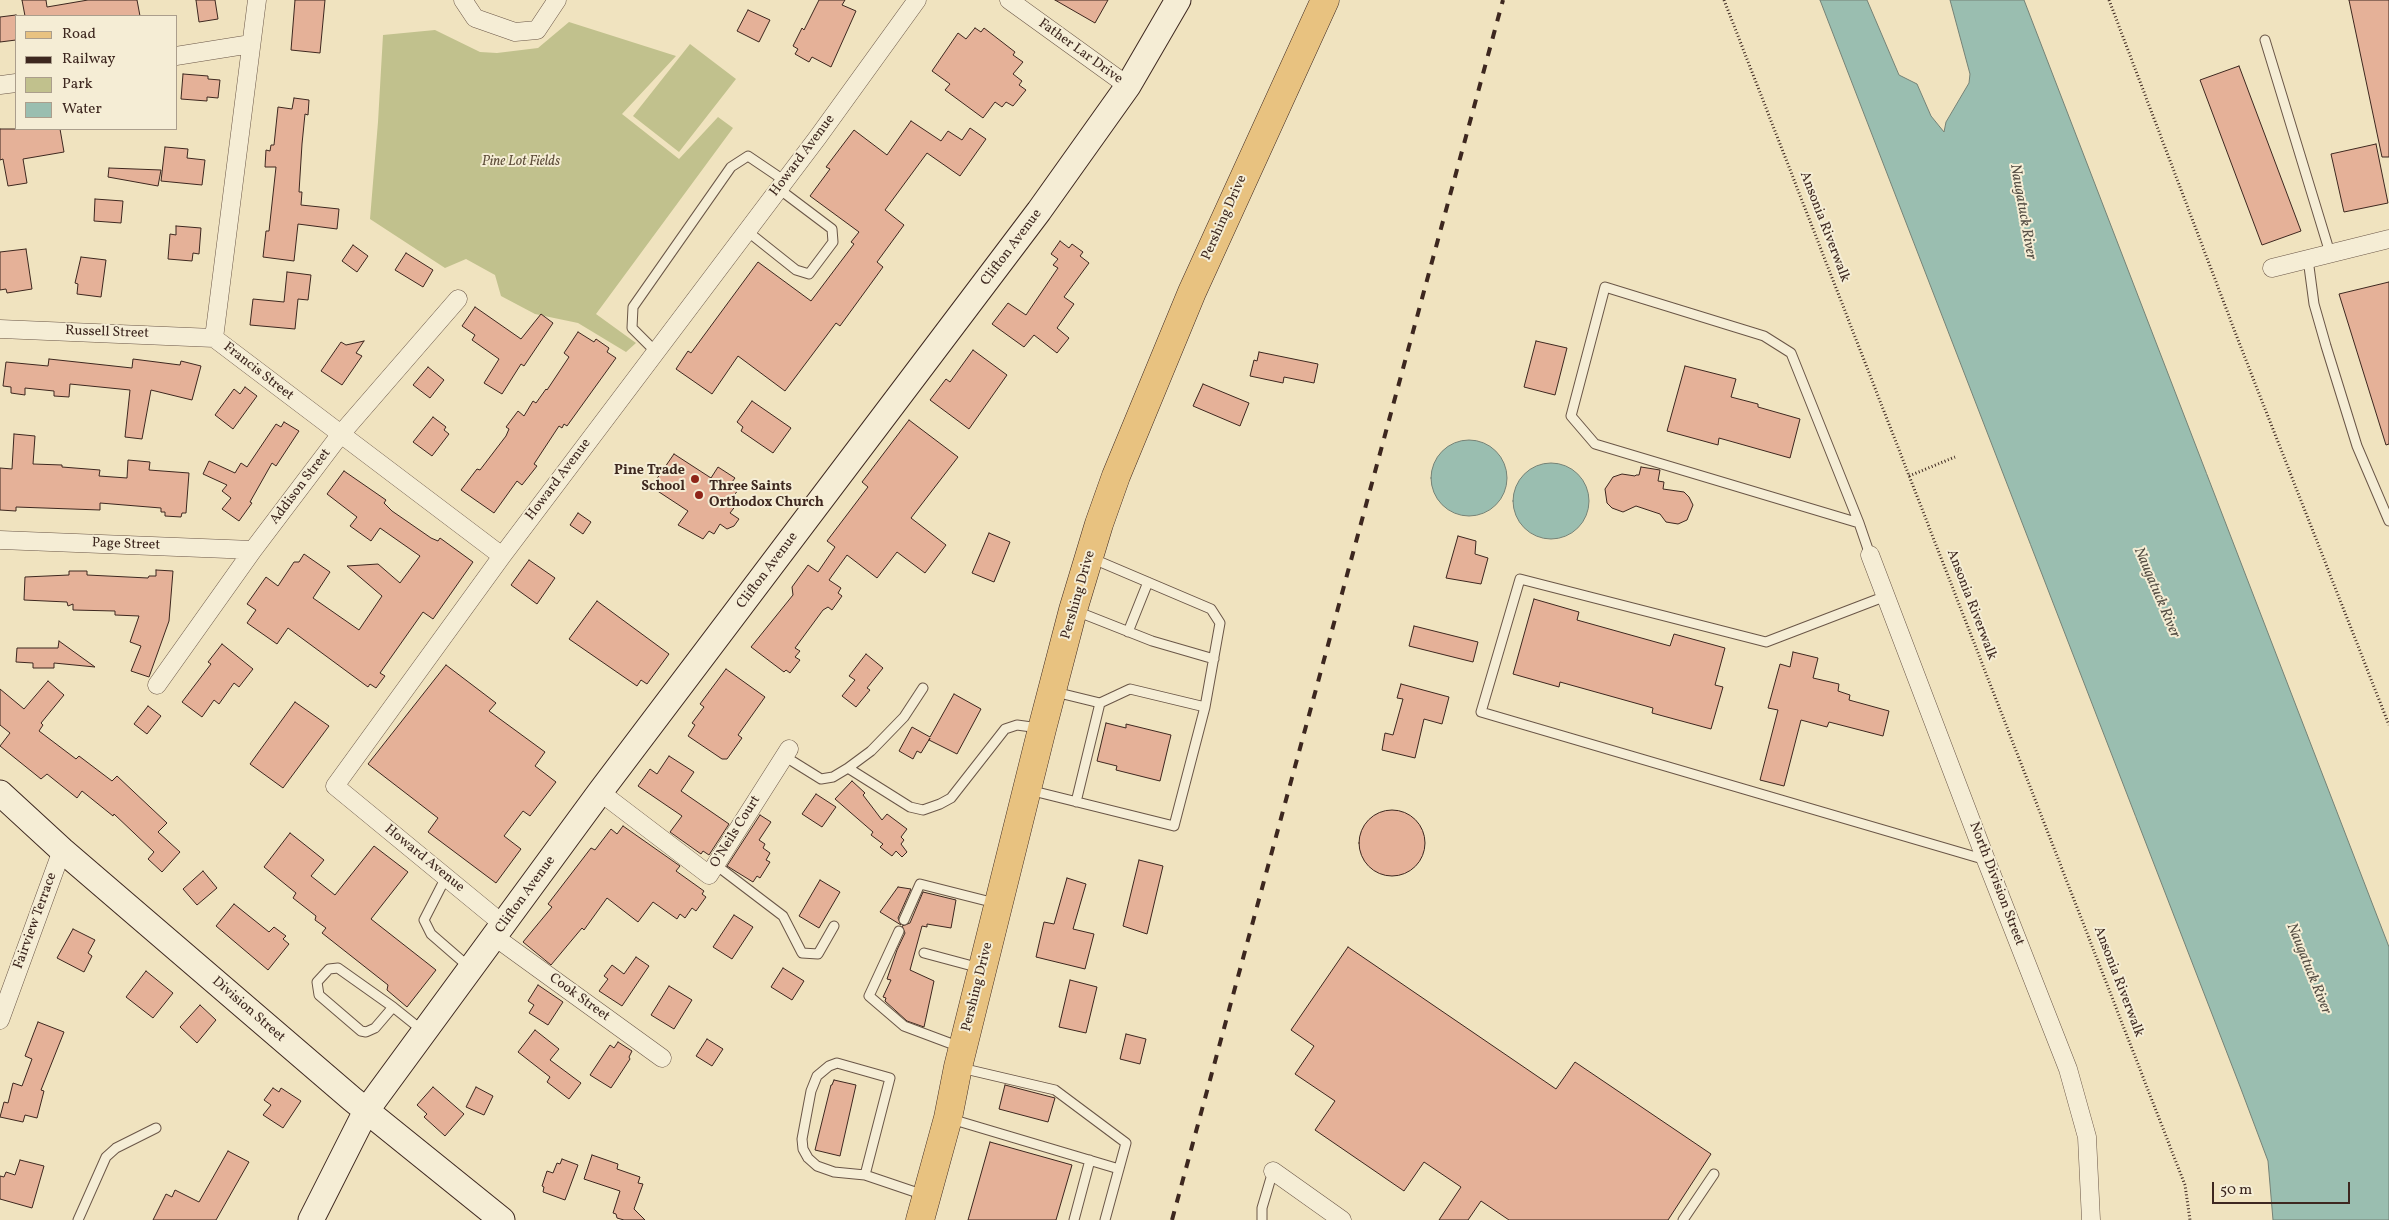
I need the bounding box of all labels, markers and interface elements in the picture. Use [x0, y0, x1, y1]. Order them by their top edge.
legend [15, 15, 178, 130]
street label: Father Lar Drive [1035, 16, 1125, 88]
text: Road [62, 24, 96, 45]
text: Railway [62, 49, 115, 70]
text: Park [62, 74, 93, 95]
text: Water [62, 99, 102, 120]
street label: Howard Avenue [767, 112, 839, 200]
park label: Pine Lot Fields [482, 154, 560, 170]
water label: Naugatuck River [2005, 163, 2039, 261]
street label: Ansonia Riverwalk [1795, 169, 1853, 285]
street label: Pershing Drive [1199, 173, 1251, 263]
street label: Clifton Avenue [978, 206, 1046, 290]
street label: Russell Street [65, 323, 149, 343]
street label: Francis Street [220, 339, 296, 405]
street label: Howard Avenue [523, 436, 595, 524]
street label: Addison Street [267, 446, 335, 528]
place label: Pine Trade School [614, 463, 685, 496]
marker: Pine Trade School [689, 473, 701, 485]
place label: Three Saints Orthodox Church [709, 479, 824, 512]
marker: Three Saints Orthodox Church [693, 489, 705, 501]
street label: Clifton Avenue [734, 529, 802, 613]
street label: Page Street [92, 535, 160, 555]
water label: Naugatuck River [2129, 545, 2183, 641]
street label: Ansonia Riverwalk [1942, 547, 2000, 663]
street label: Pershing Drive [1058, 549, 1100, 641]
street label: O'Neils Court [707, 793, 765, 871]
street label: North Division Street [1965, 820, 2027, 948]
street label: Howard Avenue [381, 822, 467, 896]
street label: Clifton Avenue [492, 853, 560, 937]
street label: Fairview Terrace [11, 870, 61, 972]
water label: Naugatuck River [2282, 921, 2334, 1017]
street label: Ansonia Riverwalk [2089, 924, 2147, 1040]
street label: Pershing Drive [959, 941, 997, 1033]
street label: Cook Street [545, 970, 613, 1026]
street label: Division Street [208, 974, 288, 1046]
scale bar [2214, 1172, 2352, 1204]
text: 50 m [2220, 1180, 2252, 1201]

